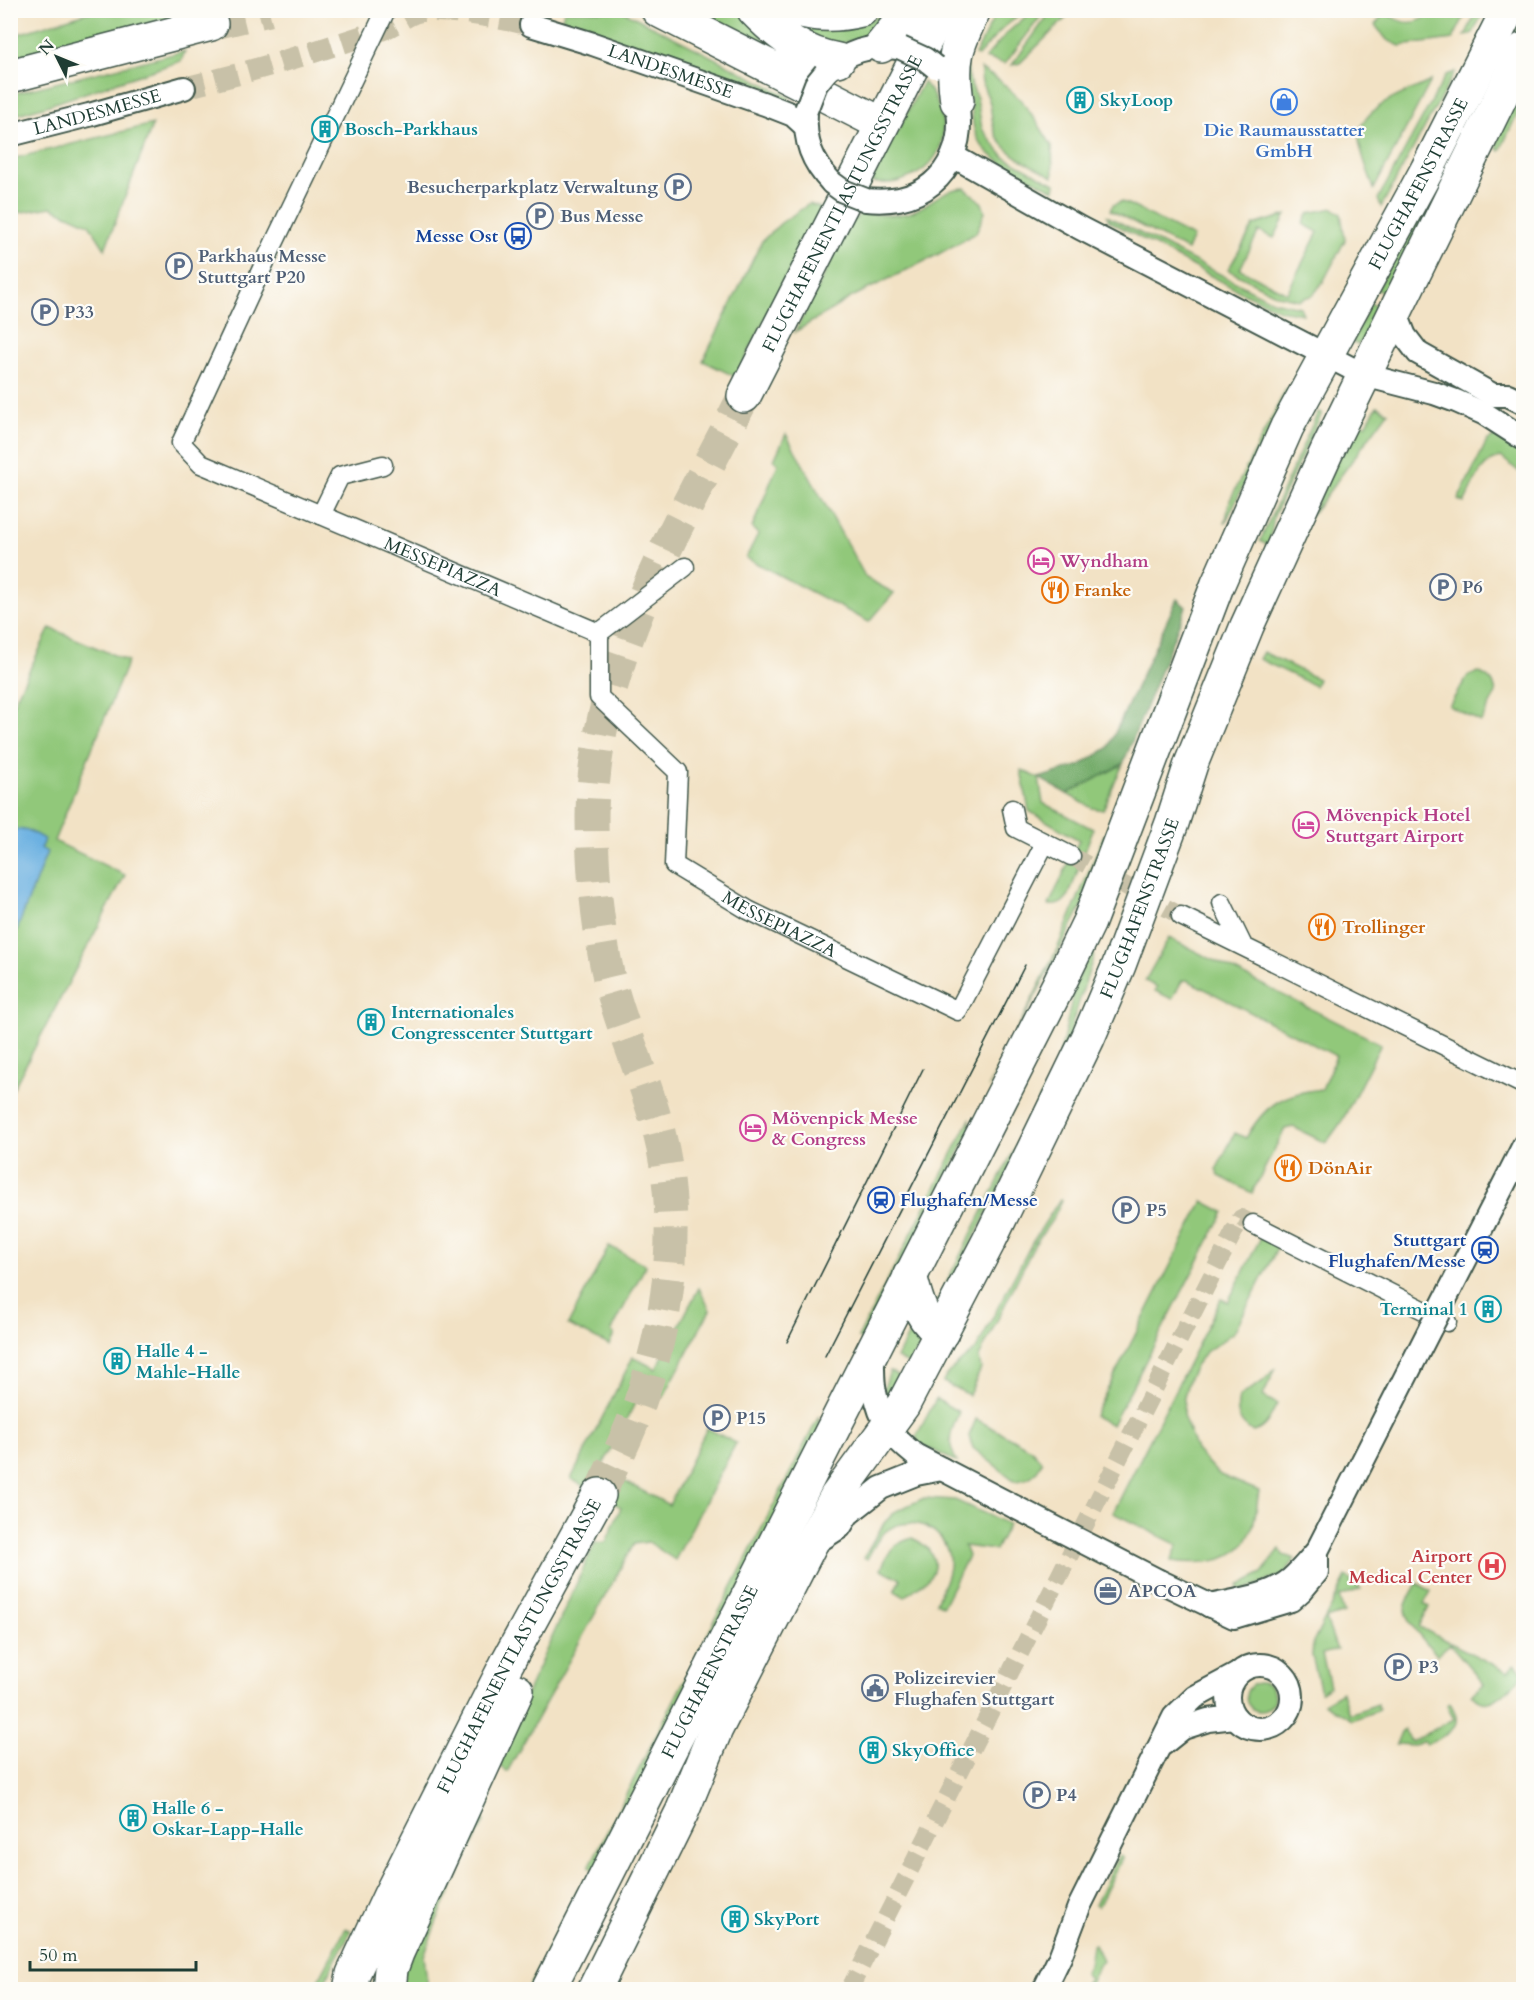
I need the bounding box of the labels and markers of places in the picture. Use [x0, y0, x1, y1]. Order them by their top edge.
building icon: SkyLoop [1065, 85, 1095, 115]
shop icon: Die Raumausstatter GmbH [1269, 87, 1299, 117]
place label: SkyLoop [1100, 88, 1173, 113]
building icon: Bosch-Parkhaus [310, 114, 340, 144]
place label: Bosch-Parkhaus [344, 117, 478, 142]
place label: Die Raumausstatter GmbH [1204, 118, 1365, 164]
parking icon: Besucherparkplatz Verwaltung [663, 172, 693, 202]
place label: Besucherparkplatz Verwaltung [407, 175, 658, 200]
parking icon: Bus Messe [525, 201, 555, 231]
place label: Bus Messe [560, 204, 644, 229]
bus stop icon: Messe Ost [503, 221, 533, 251]
place label: Messe Ost [415, 224, 499, 249]
place label: Parkhaus Messe Stuttgart P20 [198, 244, 327, 290]
parking icon: Parkhaus Messe Stuttgart P20 [164, 251, 194, 281]
parking icon: P33 [30, 297, 60, 327]
place label: P33 [64, 300, 94, 325]
hotel icon: Wyndham [1026, 546, 1056, 576]
place label: Wyndham [1059, 549, 1149, 574]
parking icon: P6 [1428, 572, 1458, 602]
restaurant icon: Franke [1040, 575, 1070, 605]
place label: P6 [1462, 575, 1483, 600]
place label: Franke [1074, 578, 1131, 603]
place label: Mövenpick Hotel Stuttgart Airport [1326, 803, 1470, 849]
hotel icon: Mövenpick Hotel Stuttgart Airport [1291, 810, 1321, 840]
restaurant icon: Trollinger [1307, 912, 1337, 942]
place label: Trollinger [1342, 915, 1426, 940]
place label: Internationales Congresscenter Stuttgart [391, 1000, 593, 1046]
building icon: Internationales Congresscenter Stuttgart [356, 1007, 386, 1037]
place label: Mövenpick Messe & Congress [772, 1106, 918, 1152]
hotel icon: Mövenpick Messe & Congress [738, 1113, 768, 1143]
restaurant icon: DönAir [1273, 1153, 1303, 1183]
place label: DönAir [1308, 1156, 1373, 1181]
station icon: Flughafen/Messe [866, 1185, 896, 1215]
place label: Flughafen/Messe [900, 1188, 1038, 1213]
parking icon: P5 [1111, 1195, 1141, 1225]
place label: P5 [1146, 1198, 1167, 1223]
place label: Stuttgart Flughafen/Messe [1328, 1228, 1467, 1274]
station icon: Stuttgart Flughafen/Messe [1470, 1235, 1500, 1265]
building icon: Terminal 1 [1473, 1294, 1503, 1324]
place label: Terminal 1 [1380, 1297, 1468, 1322]
place label: Halle 4 - Mahle-Halle [136, 1339, 241, 1385]
building icon: Halle 4 - Mahle-Halle [102, 1346, 132, 1376]
parking icon: P15 [702, 1403, 732, 1433]
place label: P15 [736, 1406, 766, 1431]
place label: Airport Medical Center [1349, 1544, 1473, 1590]
hospital icon: Airport Medical Center [1477, 1551, 1507, 1581]
office icon: APCOA [1093, 1576, 1123, 1606]
place label: APCOA [1128, 1579, 1197, 1604]
parking icon: P3 [1383, 1652, 1413, 1682]
place label: P3 [1418, 1655, 1439, 1680]
place label: Polizeirevier Flughafen Stuttgart [894, 1666, 1055, 1712]
public building icon: Polizeirevier Flughafen Stuttgart [860, 1673, 890, 1703]
building icon: SkyOffice [858, 1735, 888, 1765]
place label: SkyOffice [892, 1738, 975, 1763]
parking icon: P4 [1022, 1780, 1052, 1810]
place label: P4 [1056, 1783, 1077, 1808]
place label: Halle 6 - Oskar-Lapp-Halle [152, 1796, 304, 1842]
building icon: Halle 6 - Oskar-Lapp-Halle [118, 1803, 148, 1833]
building icon: SkyPort [720, 1904, 750, 1934]
place label: SkyPort [754, 1907, 820, 1932]

